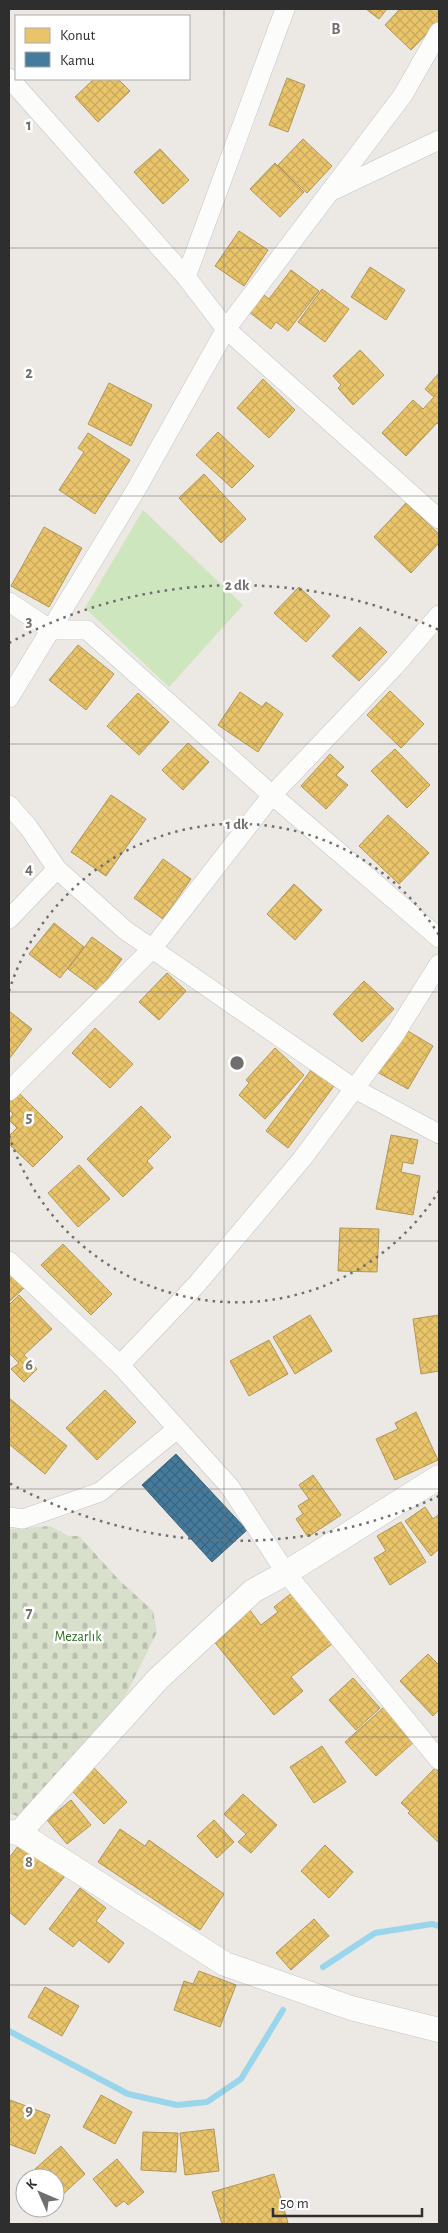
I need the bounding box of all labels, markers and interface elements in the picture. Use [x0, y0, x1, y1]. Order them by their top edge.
legend [15, 15, 190, 80]
text: B [331, 21, 341, 37]
text: Konut [60, 28, 95, 43]
text: Kamu [60, 53, 95, 68]
text: 1 [26, 117, 32, 133]
text: 2 [25, 365, 33, 381]
text: 2 dk [225, 578, 250, 593]
text: 3 [26, 613, 33, 629]
text: 1 dk [226, 817, 249, 832]
text: 4 [25, 861, 33, 877]
centre of rings [228, 1054, 246, 1072]
text: 5 [26, 1109, 33, 1125]
text: 6 [25, 1357, 33, 1373]
text: 7 [26, 1605, 33, 1621]
park label: Mezarlık [54, 1630, 102, 1644]
text: 8 [25, 1854, 33, 1870]
text: 9 [25, 2102, 33, 2118]
north arrow [15, 2168, 65, 2218]
text: K [24, 2176, 40, 2192]
scale bar [273, 2186, 422, 2218]
text: 50 m [280, 2196, 309, 2211]

